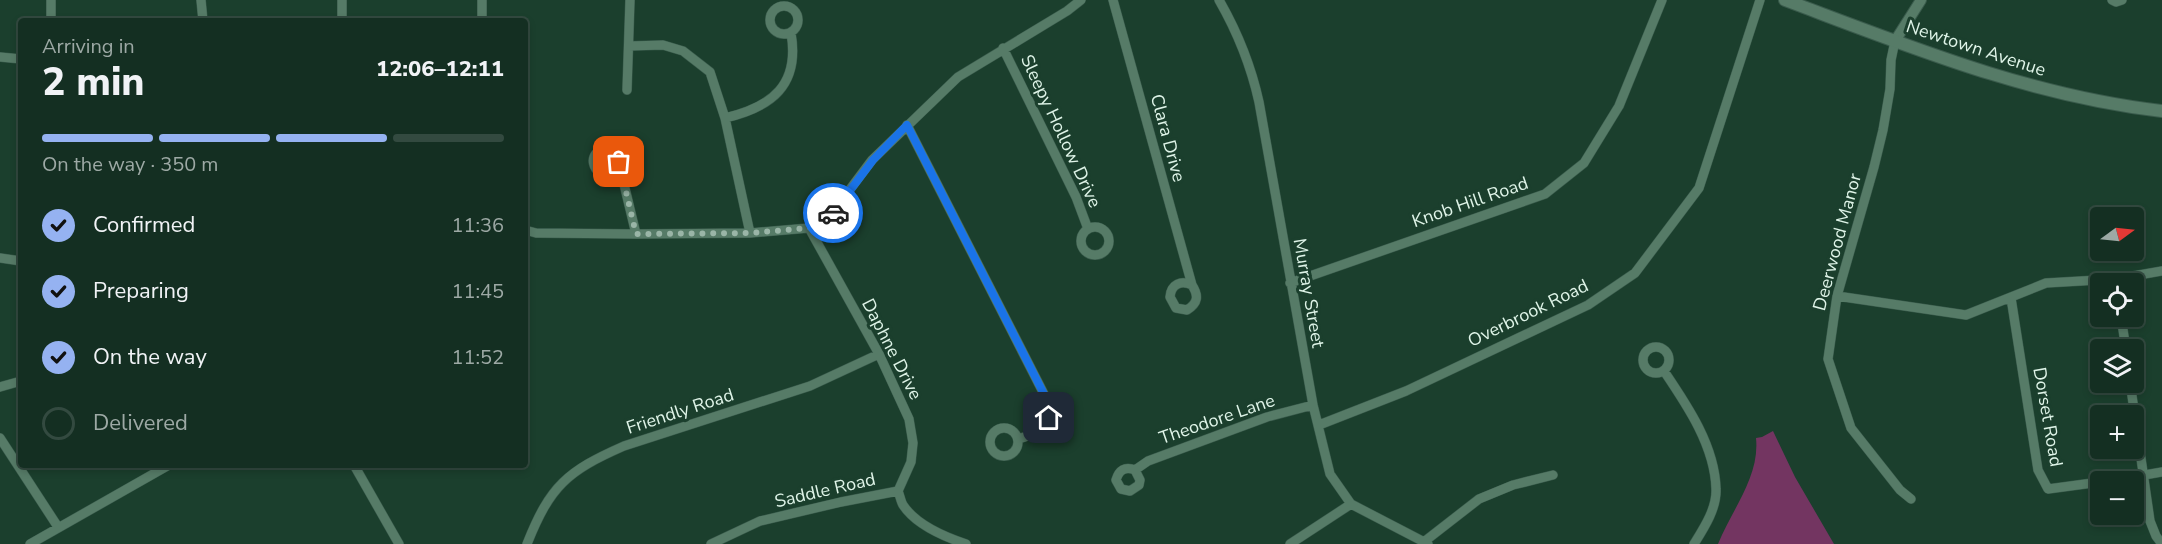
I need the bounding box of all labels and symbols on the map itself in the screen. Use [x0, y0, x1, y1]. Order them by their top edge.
street label: Newtown Avenue [1903, 14, 2049, 82]
street label: Sleepy Hollow Drive [1015, 51, 1107, 211]
street label: Clara Drive [1145, 91, 1191, 185]
pin [593, 136, 644, 187]
street label: Deerwood Manor [1807, 170, 1867, 313]
street label: Knob Hill Road [1409, 171, 1531, 233]
courier [803, 183, 863, 243]
north arrow [2090, 207, 2144, 261]
street label: Murray Street [1288, 236, 1331, 350]
street label: Overbrook Road [1464, 273, 1592, 353]
street label: Daphne Drive [856, 294, 928, 404]
street label: Dorset Road [2027, 365, 2069, 469]
street label: Friendly Road [623, 382, 737, 440]
street label: Theodore Lane [1156, 388, 1278, 450]
pin [1023, 392, 1074, 443]
street label: Saddle Road [772, 467, 878, 513]

